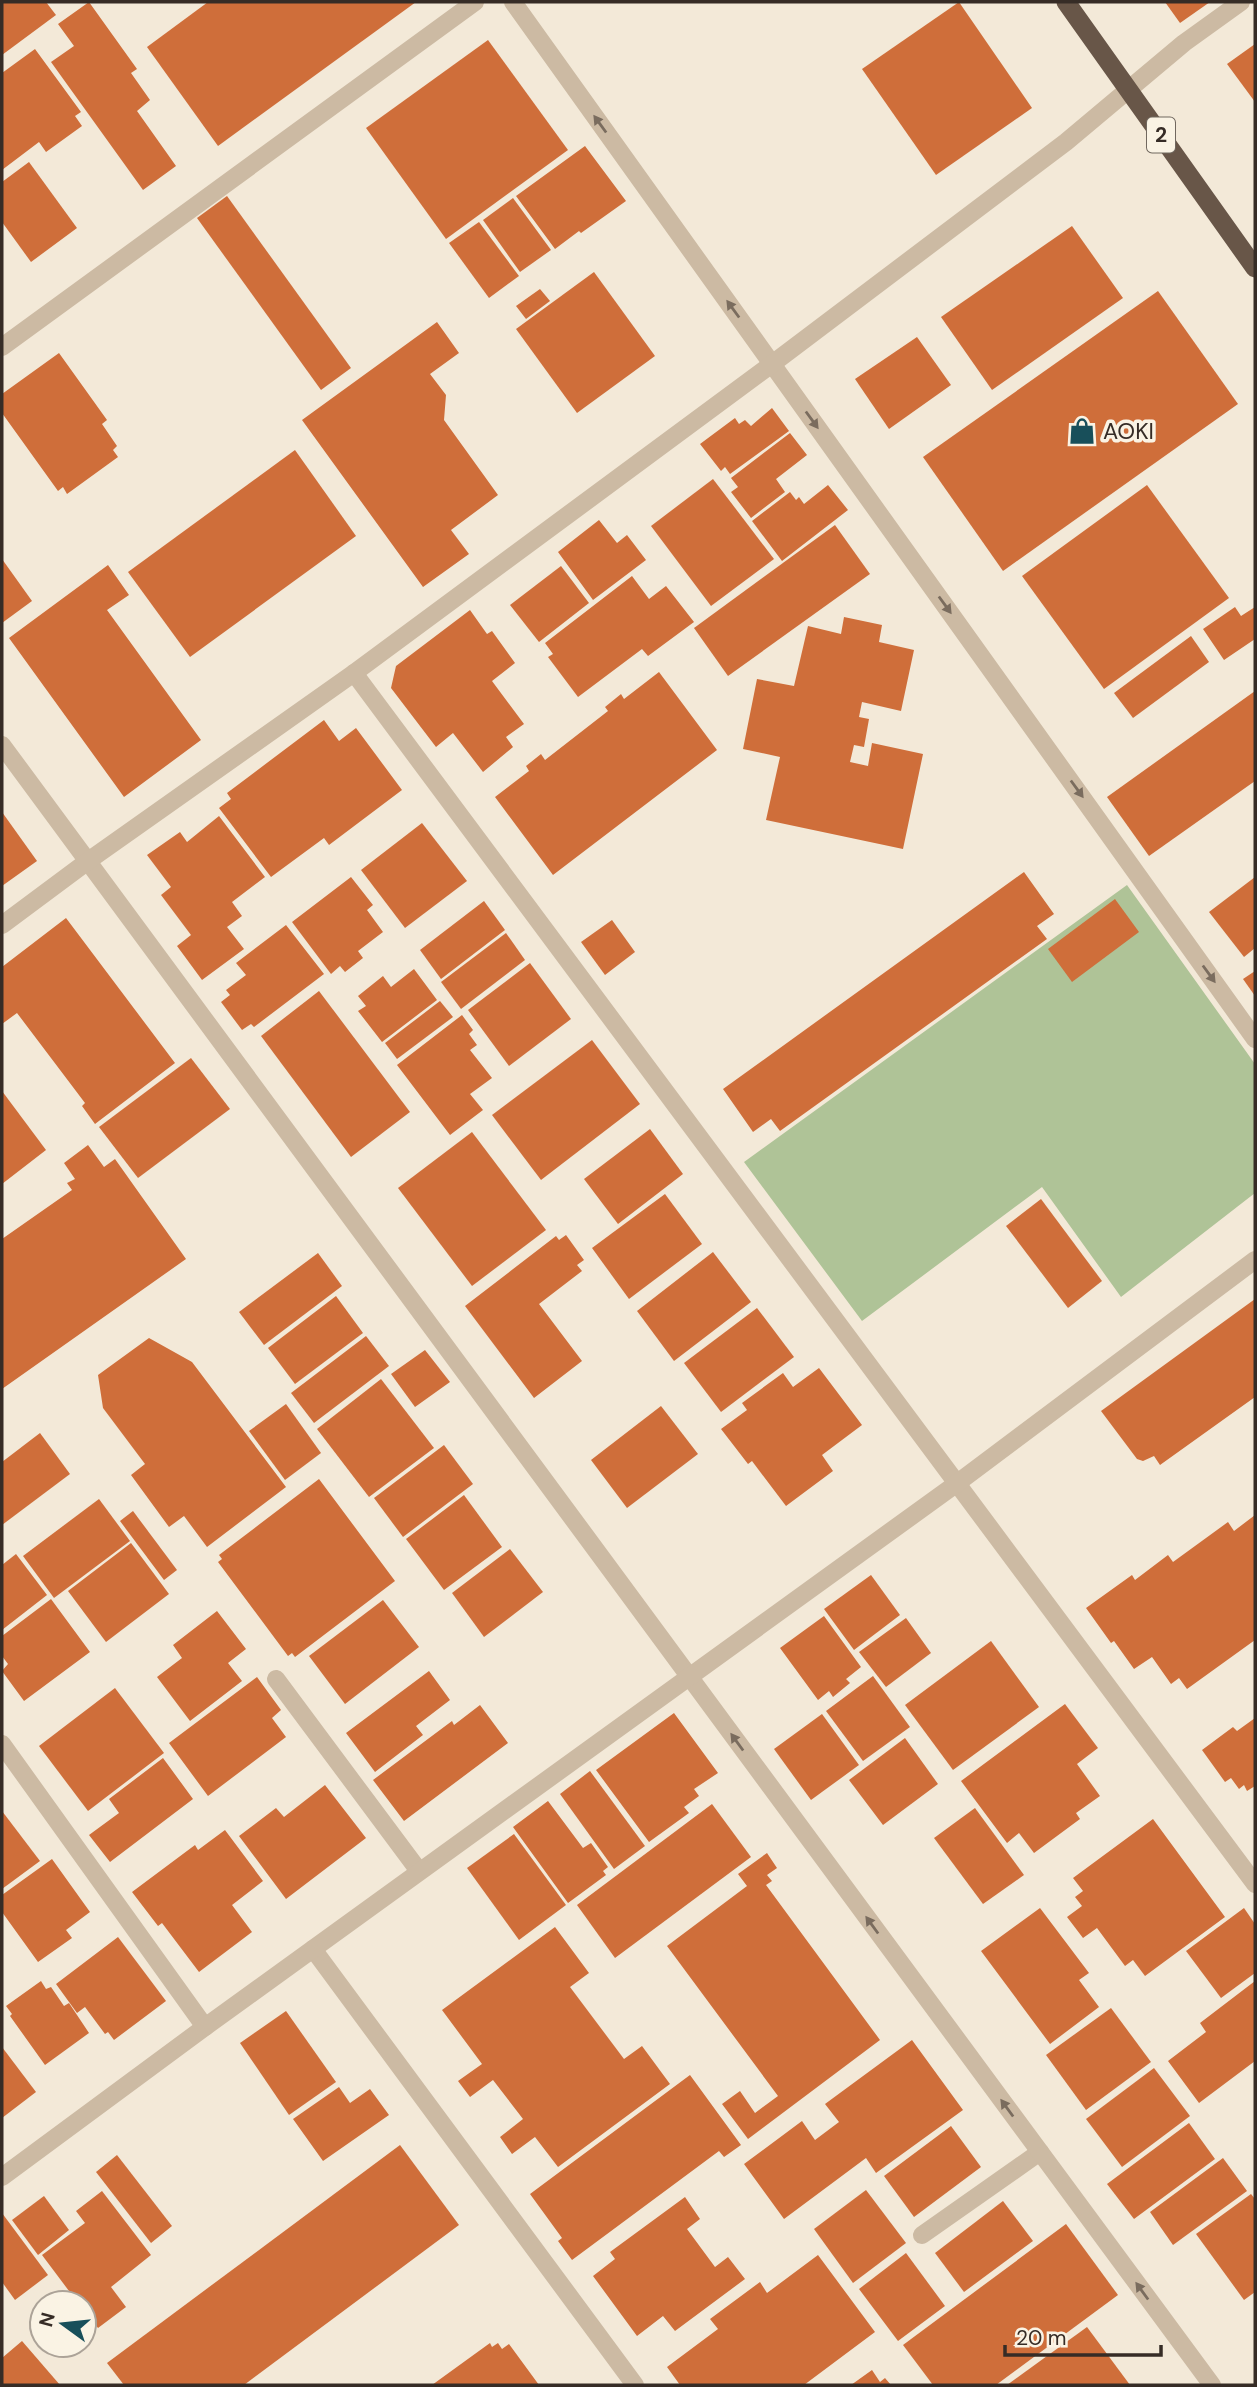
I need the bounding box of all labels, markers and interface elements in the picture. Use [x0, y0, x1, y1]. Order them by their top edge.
one-way arrow [593, 115, 607, 133]
road number: 2 [1147, 118, 1175, 152]
one-way arrow [726, 300, 740, 318]
one-way arrow [805, 410, 819, 429]
shop icon: AOKI [1067, 416, 1097, 446]
place label: AOKI [1103, 416, 1154, 446]
one-way arrow [937, 595, 952, 613]
one-way arrow [1070, 780, 1084, 799]
one-way arrow [1202, 965, 1217, 983]
one-way arrow [730, 1733, 744, 1751]
one-way arrow [865, 1916, 879, 1934]
one-way arrow [1000, 2099, 1014, 2117]
one-way arrow [1136, 2282, 1150, 2300]
north arrow [28, 2289, 98, 2359]
text: N [33, 2310, 61, 2330]
scale bar [1005, 2314, 1161, 2358]
text: 20 m [1016, 2324, 1067, 2352]

